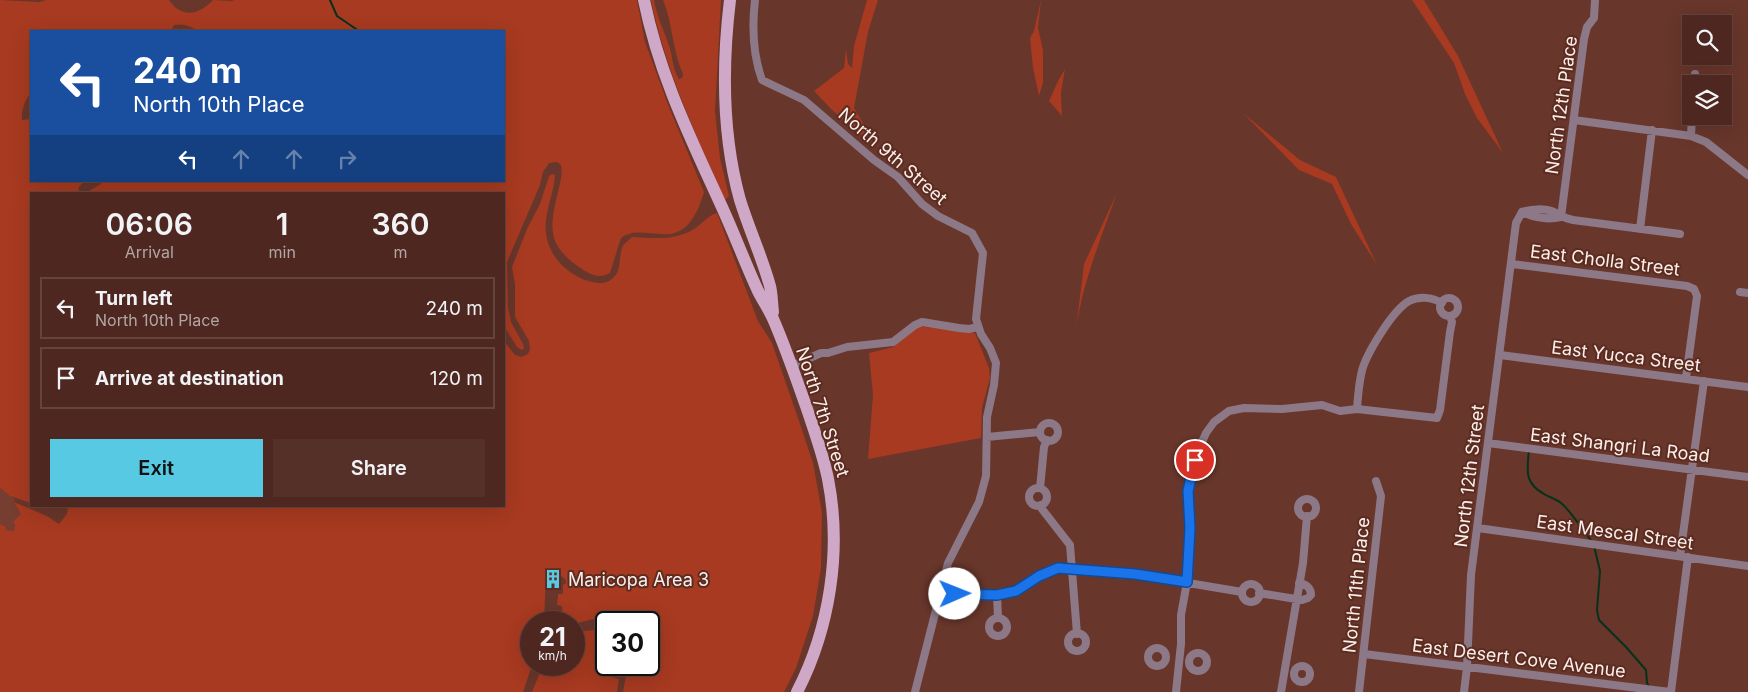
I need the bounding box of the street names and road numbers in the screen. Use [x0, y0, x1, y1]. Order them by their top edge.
street label: North 12th Place [1541, 34, 1581, 176]
street label: North 9th Street [834, 103, 952, 209]
street label: East Cholla Street [1529, 240, 1681, 280]
street label: East Yucca Street [1550, 336, 1702, 376]
street label: North 7th Street [792, 344, 854, 480]
street label: North 12th Street [1450, 403, 1488, 549]
street label: East Shangri La Road [1529, 424, 1711, 466]
street label: East Mescal Street [1535, 511, 1695, 553]
street label: North 11th Place [1338, 516, 1374, 654]
street label: East Desert Cove Avenue [1411, 634, 1627, 682]

